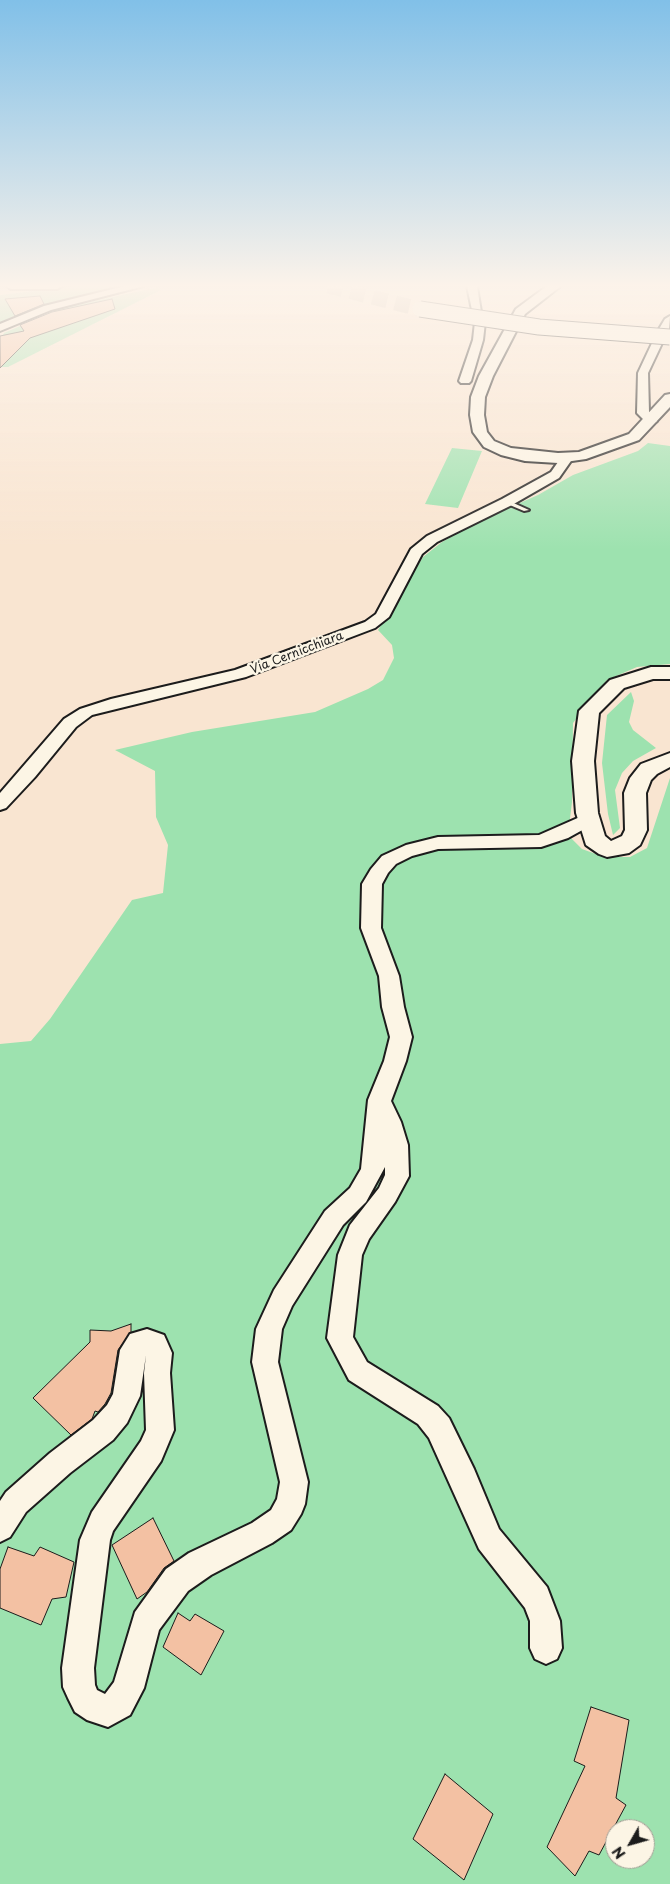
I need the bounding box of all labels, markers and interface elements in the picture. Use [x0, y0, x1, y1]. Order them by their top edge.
street label: Via Cernicchiara [249, 629, 345, 677]
north arrow [605, 1819, 655, 1869]
text: N [607, 1842, 630, 1864]

